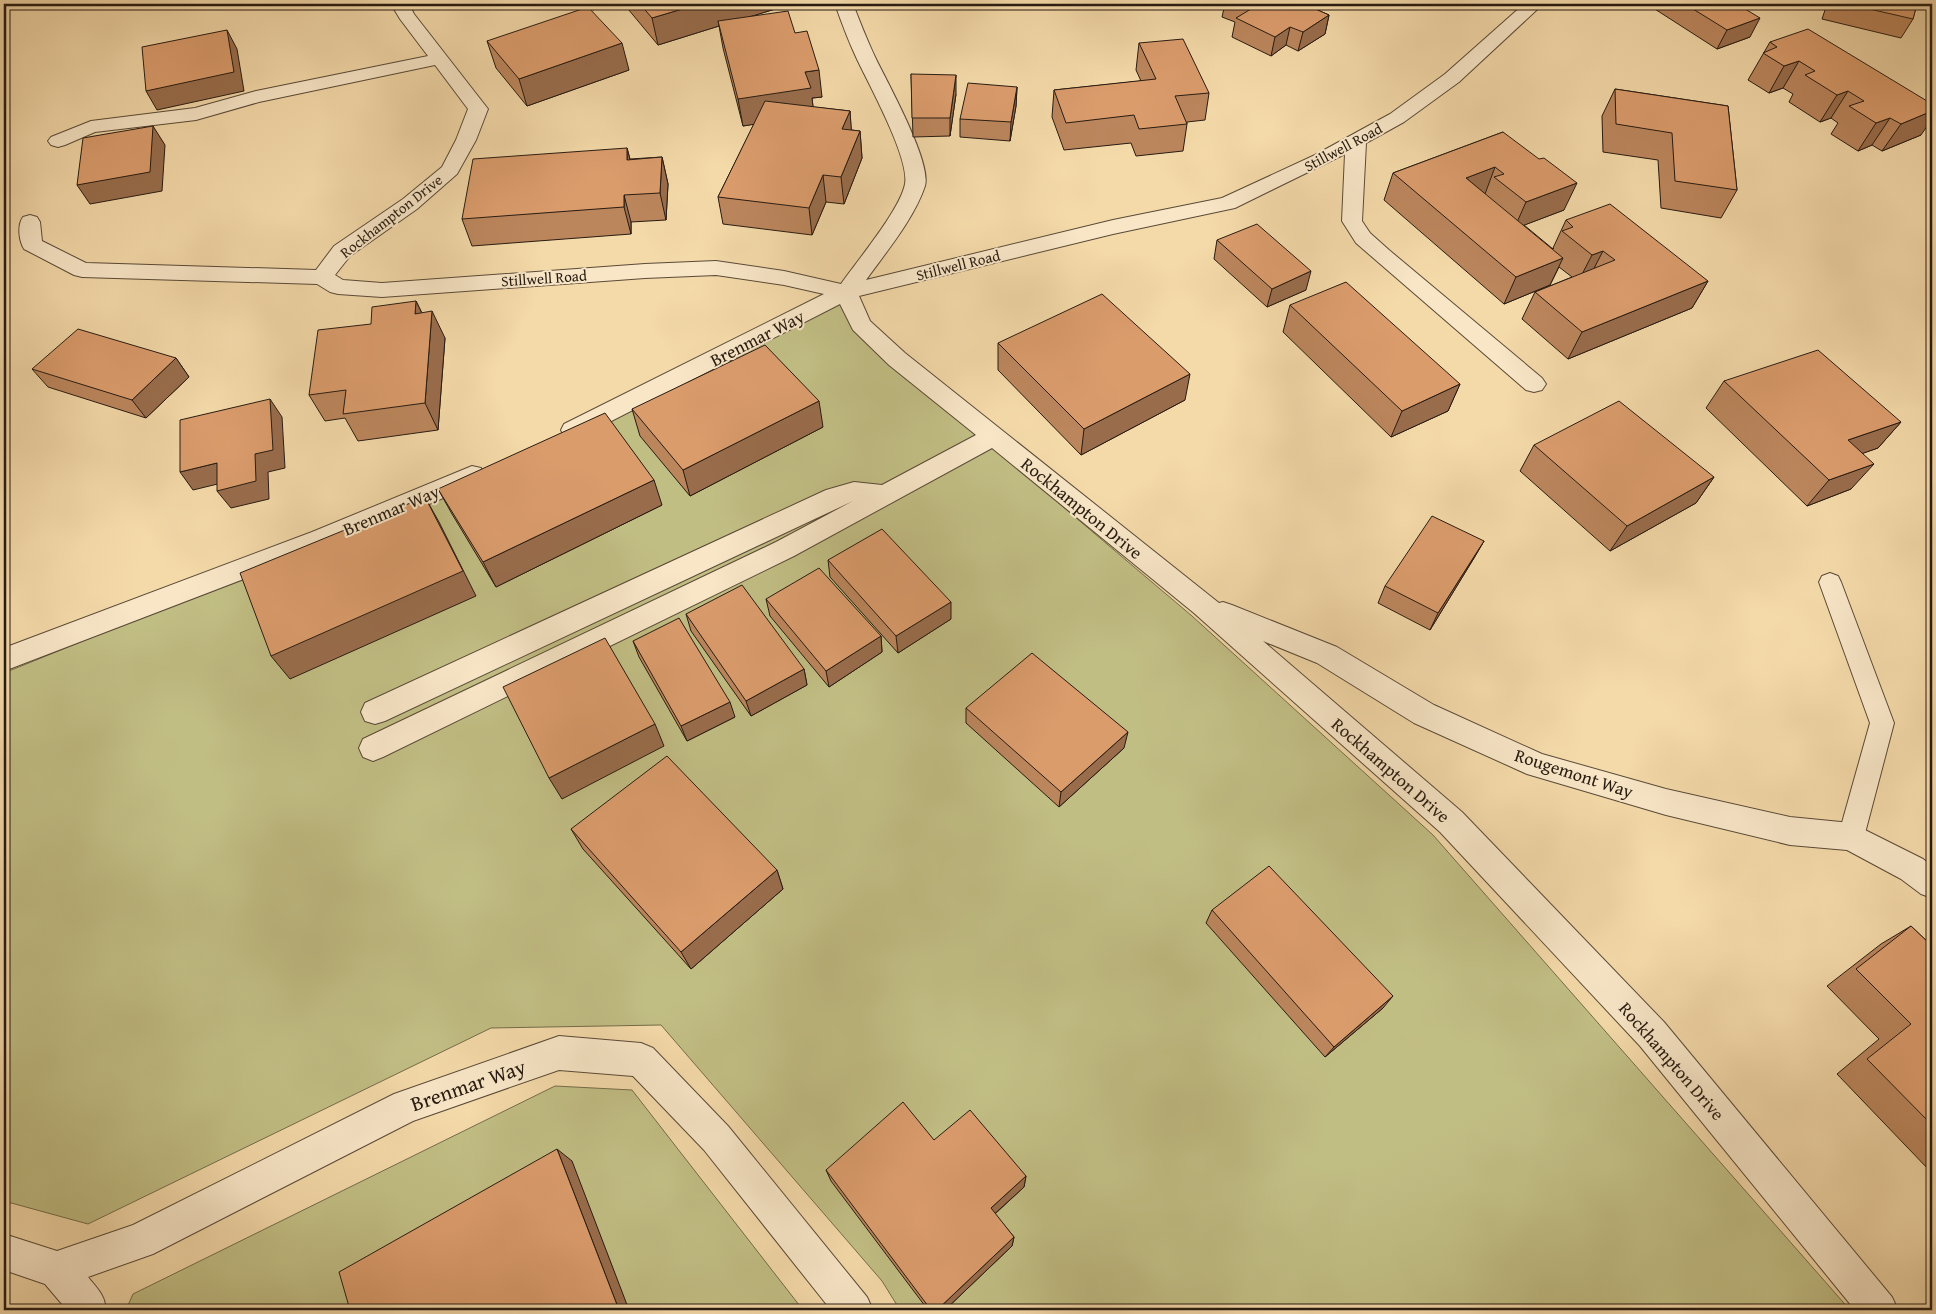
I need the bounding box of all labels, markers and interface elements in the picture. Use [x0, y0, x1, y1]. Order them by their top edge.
street label: Stillwell Road [1300, 118, 1386, 176]
street label: Rockhampton Drive [335, 169, 447, 263]
street label: Stillwell Road [914, 244, 1002, 286]
street label: Stillwell Road [500, 265, 588, 291]
street label: Brenmar Way [705, 303, 809, 373]
street label: Rockhampton Drive [1015, 450, 1149, 566]
street label: Brenmar Way [339, 478, 444, 542]
street label: Rockhampton Drive [1326, 711, 1456, 829]
street label: Rougemont Way [1511, 741, 1637, 805]
street label: Rockhampton Drive [1613, 996, 1731, 1126]
street label: Brenmar Way [406, 1051, 530, 1119]

